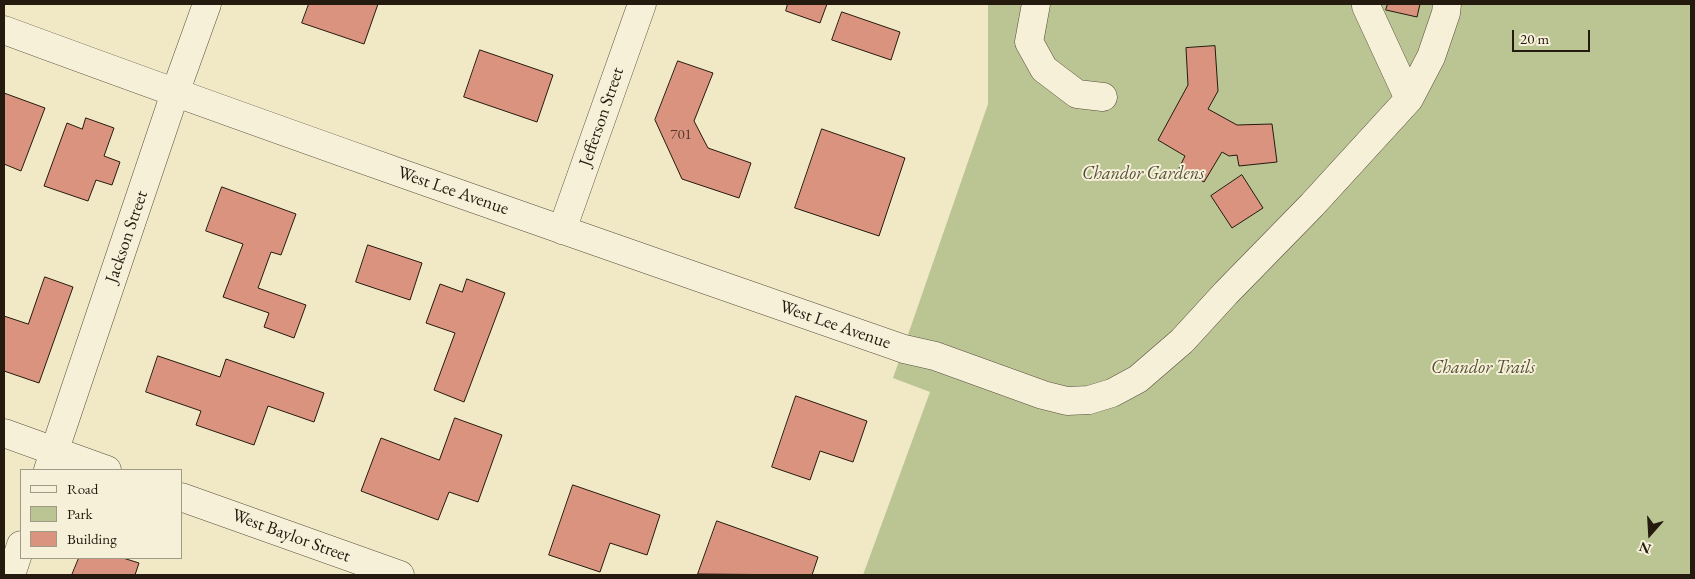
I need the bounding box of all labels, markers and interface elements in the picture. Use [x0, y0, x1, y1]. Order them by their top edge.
scale bar [1515, 20, 1592, 52]
text: 20 m [1520, 29, 1549, 48]
street label: Jefferson Street [575, 65, 629, 169]
house number: 701 [670, 126, 692, 144]
street label: West Lee Avenue [394, 162, 512, 220]
park label: Chandor Gardens [1082, 163, 1204, 185]
street label: Jackson Street [101, 188, 153, 286]
street label: West Lee Avenue [776, 296, 894, 354]
park label: Chandor Trails [1431, 357, 1535, 379]
legend [20, 469, 182, 559]
text: Road [67, 479, 98, 498]
text: Park [67, 504, 93, 523]
street label: West Baylor Street [229, 505, 353, 567]
north arrow [1625, 509, 1675, 559]
text: Building [67, 529, 117, 548]
text: N [1637, 538, 1653, 559]

